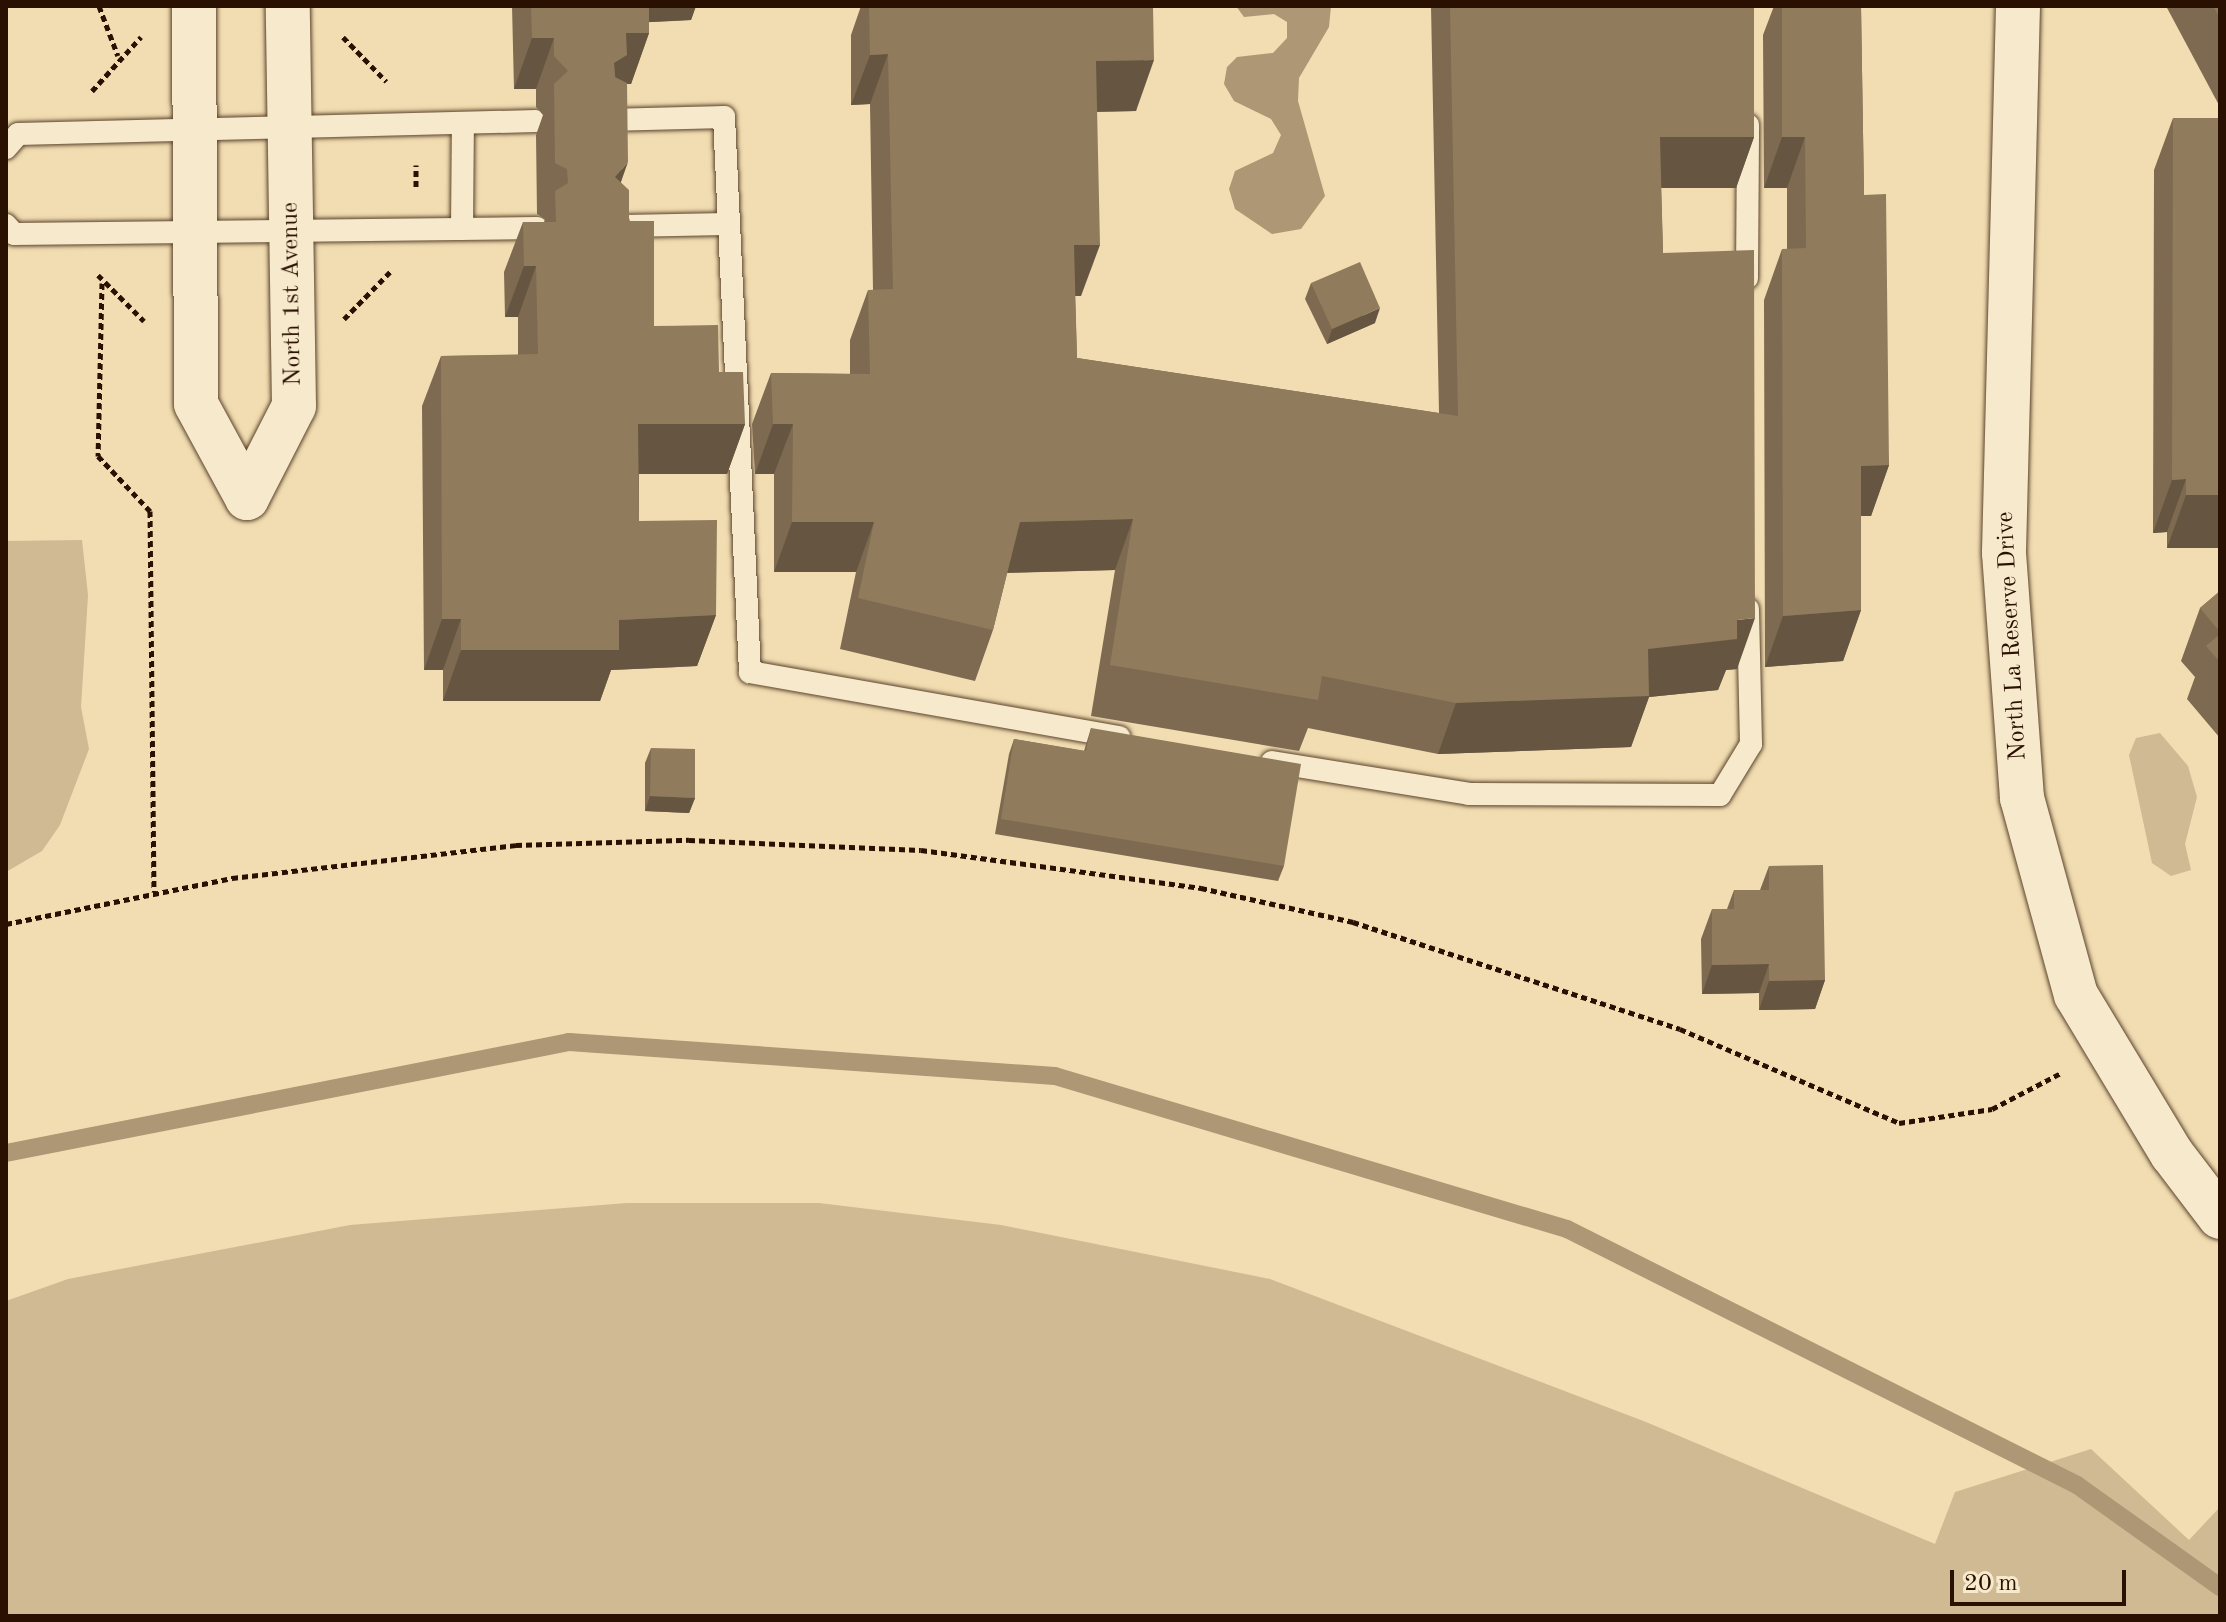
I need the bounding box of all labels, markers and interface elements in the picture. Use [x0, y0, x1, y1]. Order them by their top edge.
street label: North 1st Avenue [277, 202, 309, 386]
street label: North La Reserve Drive [1992, 511, 2034, 761]
scale bar [1954, 1554, 2130, 1604]
text: 20 m [1964, 1572, 2018, 1596]

